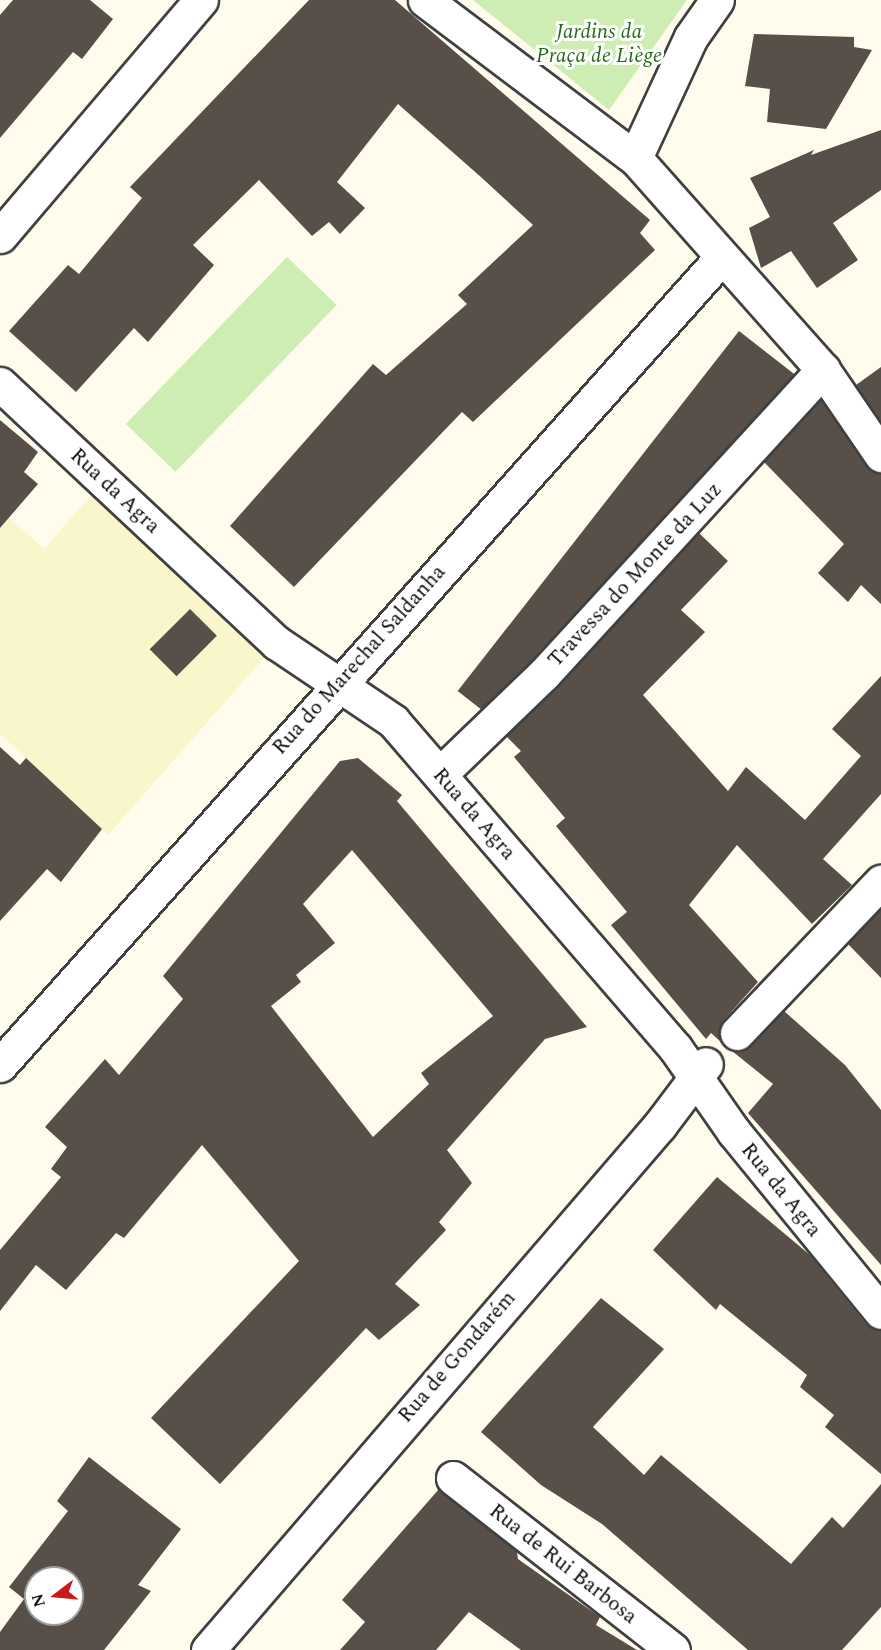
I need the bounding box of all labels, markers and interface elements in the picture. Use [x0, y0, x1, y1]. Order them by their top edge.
park label: Jardins da Praça de Liège [536, 19, 662, 69]
street label: Rua da Agra [65, 443, 165, 539]
street label: Travessa do Monte da Luz [543, 477, 727, 673]
street label: Rua do Marechal Saldanha [267, 560, 451, 760]
street label: Rua da Agra [427, 763, 521, 865]
street label: Rua da Agra [735, 1138, 827, 1242]
street label: Rua de Gondarém [393, 1286, 521, 1428]
street label: Rua de Rui Barbosa [484, 1498, 642, 1630]
north arrow [24, 1566, 84, 1626]
text: N [25, 1591, 52, 1610]

